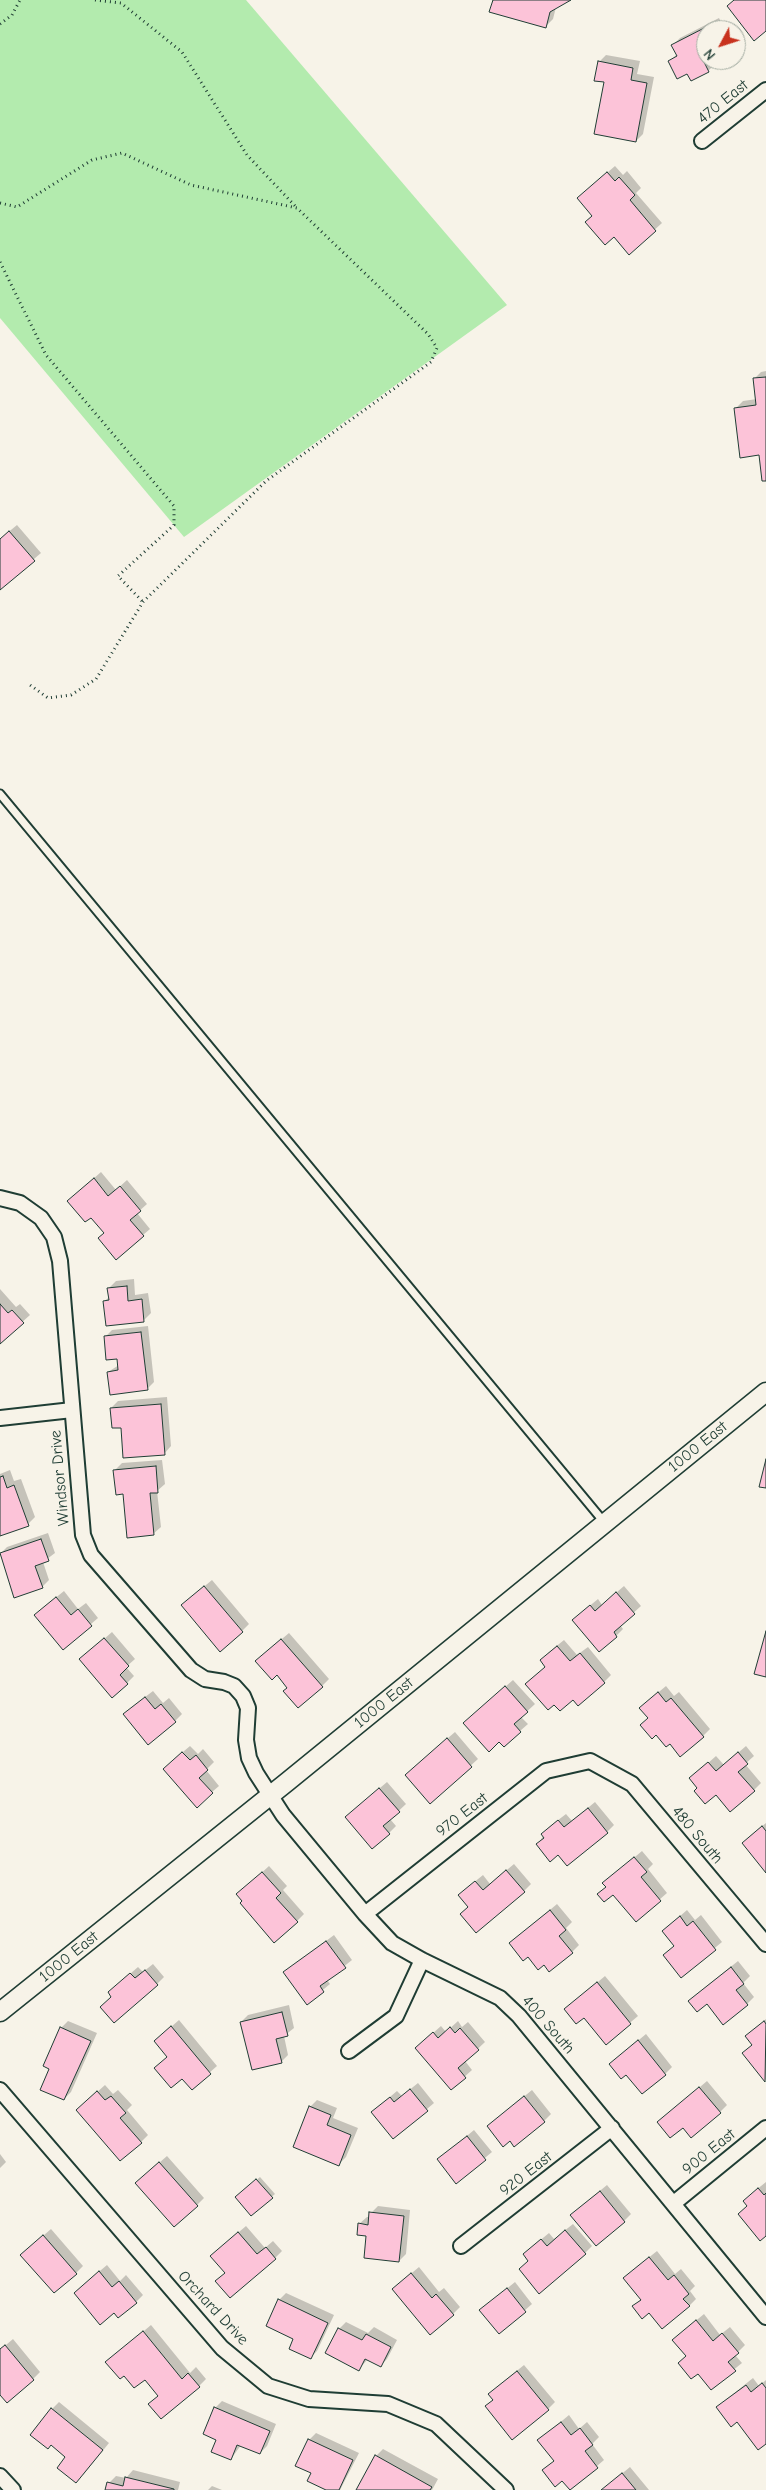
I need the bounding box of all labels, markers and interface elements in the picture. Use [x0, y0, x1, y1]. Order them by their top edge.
north arrow [696, 20, 746, 70]
text: N [700, 45, 719, 63]
street label: 470 East [694, 76, 752, 128]
street label: 1000 East [665, 1417, 731, 1477]
street label: Windsor Drive [46, 1429, 74, 1527]
street label: 1000 East [351, 1673, 417, 1733]
street label: 970 East [432, 1789, 492, 1841]
street label: 480 South [667, 1802, 727, 1868]
street label: 1000 East [36, 1927, 102, 1987]
street label: 400 South [517, 1992, 579, 2058]
street label: 900 East [679, 2125, 739, 2179]
street label: 920 East [496, 2148, 556, 2200]
street label: Orchard Drive [174, 2267, 252, 2349]

